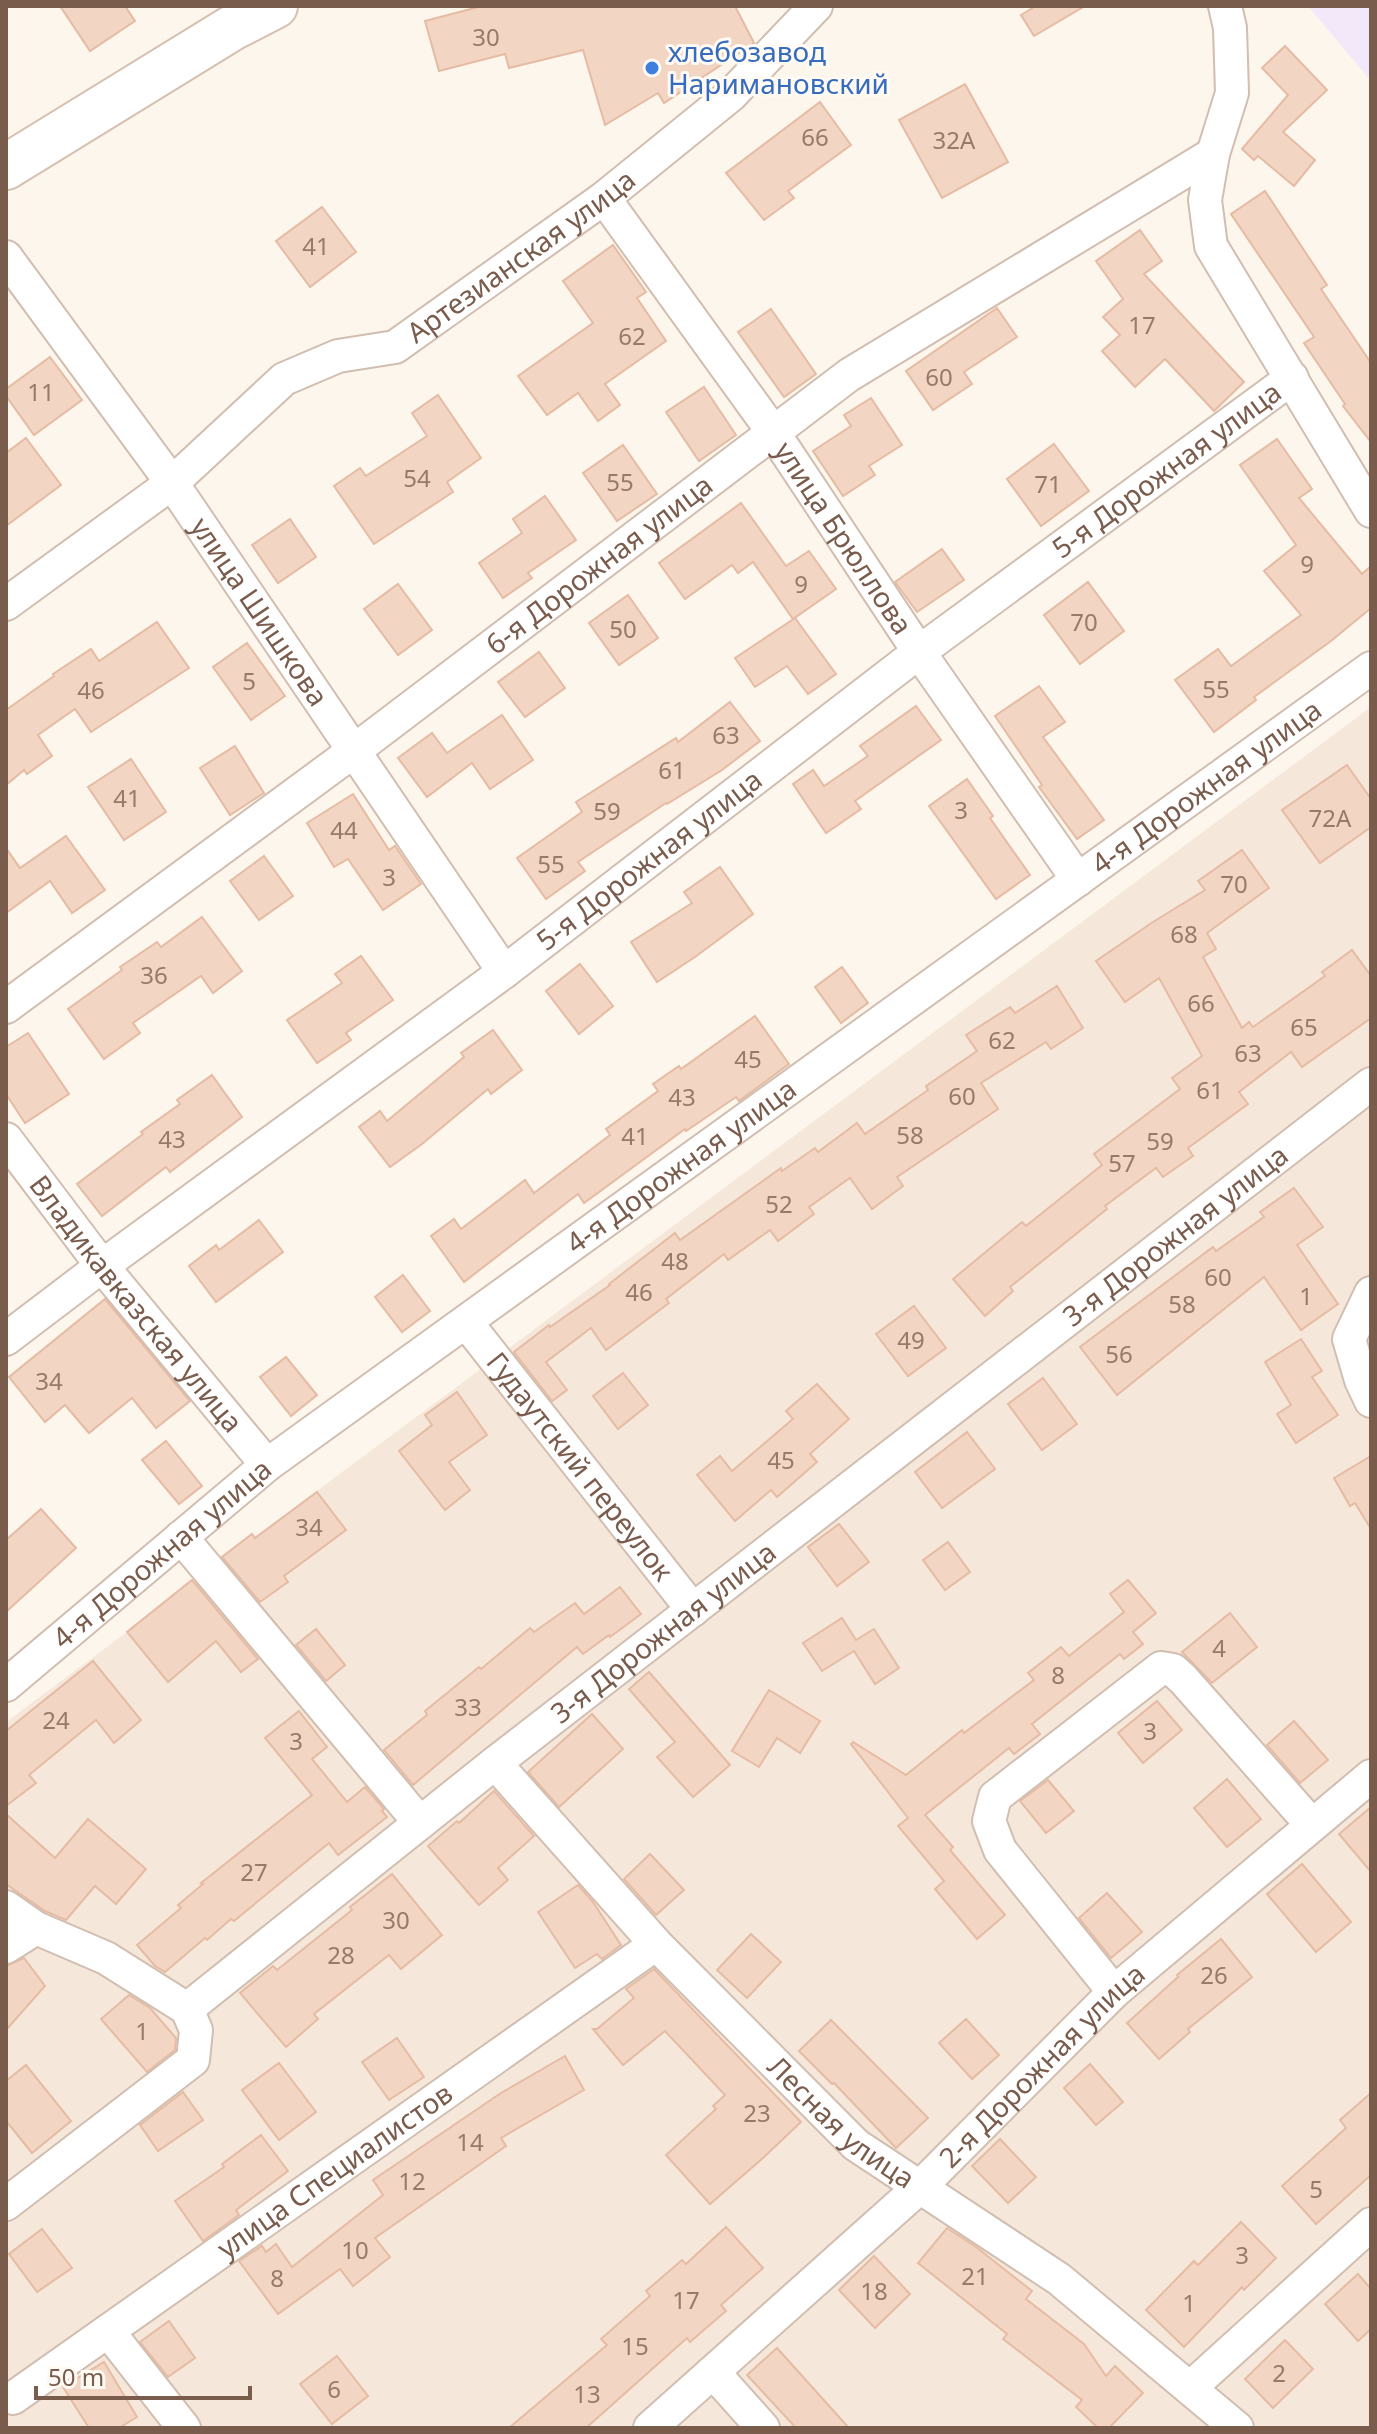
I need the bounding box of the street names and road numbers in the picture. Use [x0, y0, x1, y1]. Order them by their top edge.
street label: Артезианская улица [399, 160, 643, 351]
street label: 5-я Дорожная улица [1044, 372, 1288, 566]
street label: улица Брюллова [766, 434, 922, 641]
street label: 6-я Дорожная улица [477, 465, 720, 662]
street label: улица Шишкова [183, 509, 338, 713]
street label: 4-я Дорожная улица [1083, 690, 1329, 882]
street label: 5-я Дорожная улица [528, 760, 769, 958]
street label: 4-я Дорожная улица [558, 1069, 803, 1261]
street label: 3-я Дорожная улица [1054, 1135, 1295, 1334]
street label: Владикавказская улица [22, 1167, 252, 1440]
street label: Гудаутский переулок [479, 1344, 683, 1588]
street label: 4-я Дорожная улица [44, 1449, 279, 1656]
street label: 3-я Дорожная улица [542, 1532, 783, 1731]
street label: 2-я Дорожная улица [930, 1954, 1152, 2175]
street label: Лесная улица [760, 2047, 922, 2197]
street label: улица Специалистов [209, 2074, 460, 2266]

